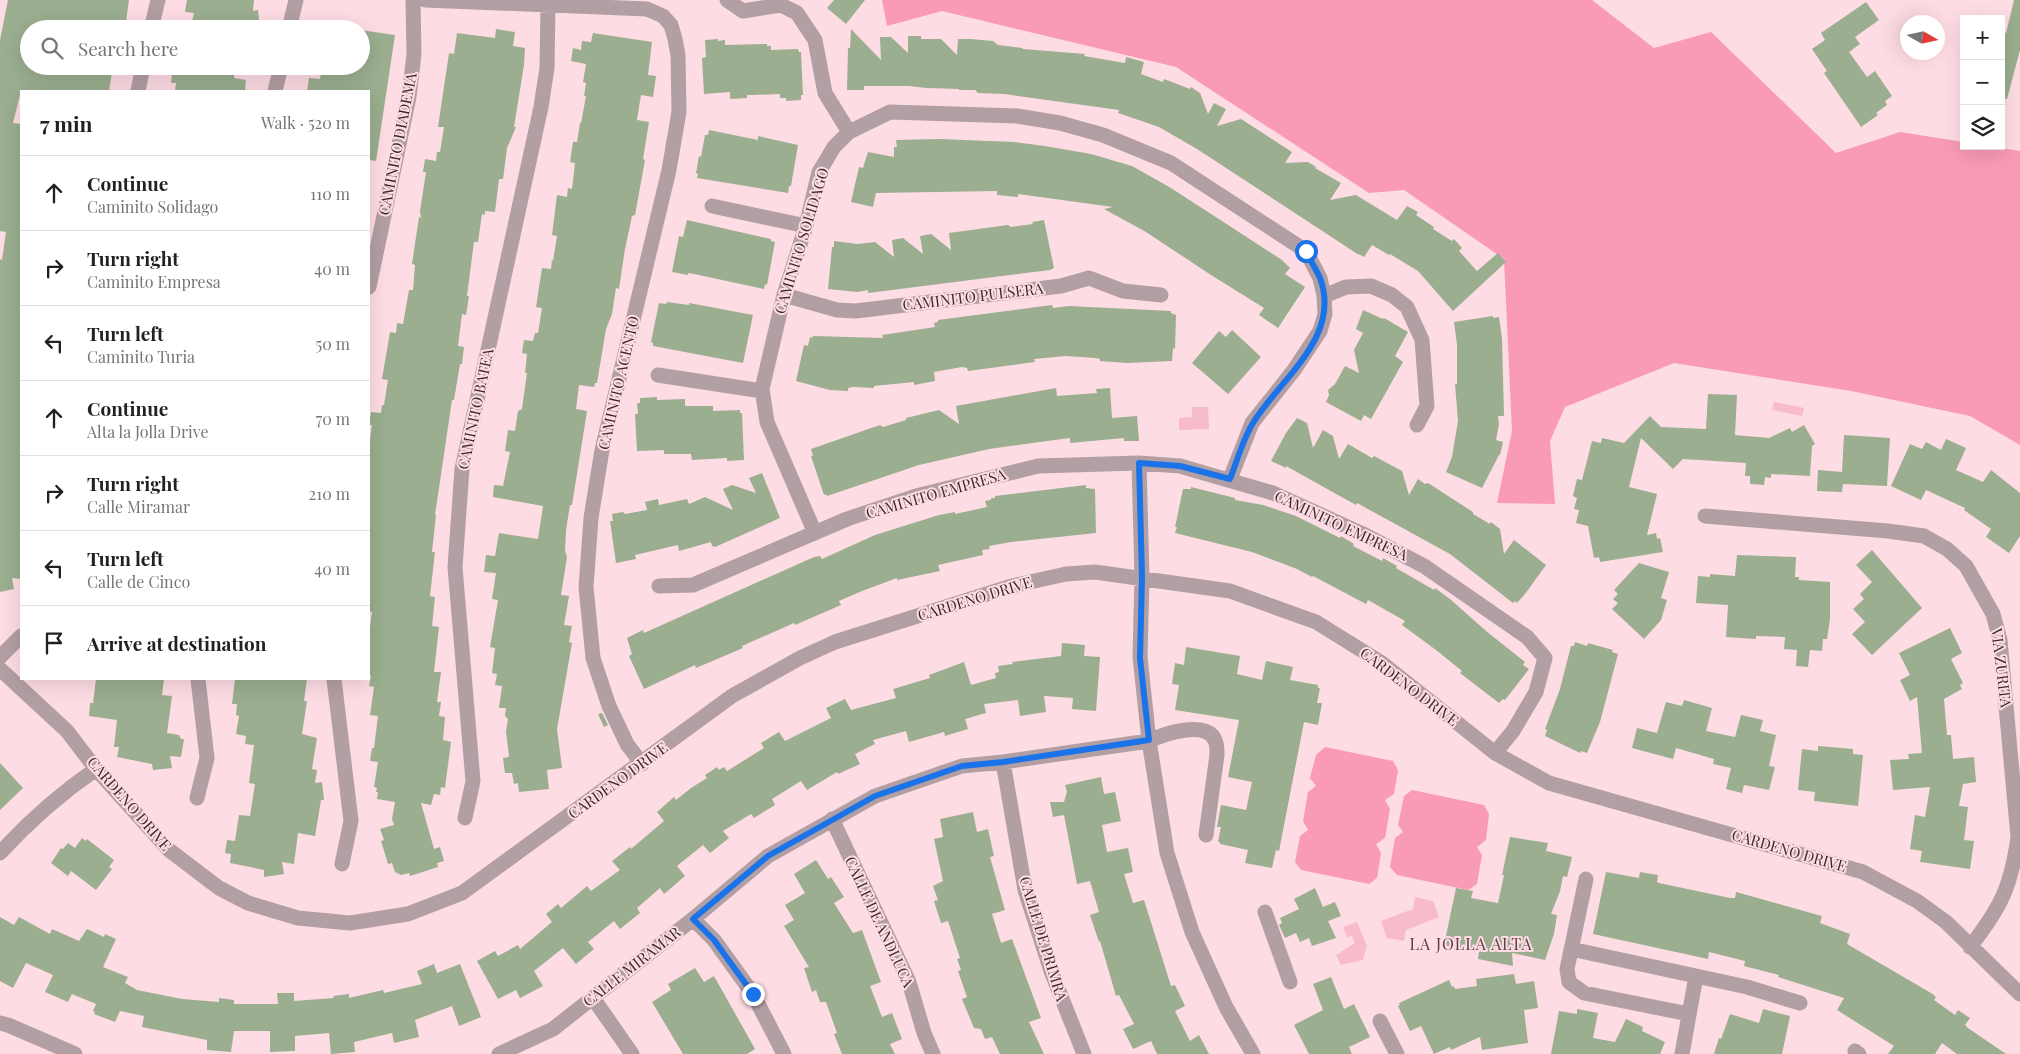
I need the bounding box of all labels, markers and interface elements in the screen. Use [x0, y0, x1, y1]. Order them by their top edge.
north arrow [1900, 15, 1945, 60]
map controls [1960, 15, 2005, 150]
button: + [1960, 15, 2005, 60]
search box [20, 20, 370, 75]
icon: search [38, 34, 66, 62]
text: Search here [78, 35, 178, 61]
button: − [1960, 60, 2005, 105]
street label: CAMINITO DIADEMA [373, 70, 421, 217]
button: layers [1960, 105, 2005, 150]
text: 7 min [40, 109, 93, 137]
text: Walk · 520 m [261, 112, 350, 133]
street label: CAMINITO SOLIDAGO [769, 165, 833, 316]
text: Continue [87, 170, 168, 196]
icon: ahead [40, 179, 68, 207]
text: 110 m [310, 183, 350, 204]
text: Caminito Solidago [87, 196, 218, 217]
route start [1295, 240, 1318, 263]
text: Turn right [87, 245, 179, 271]
icon: right [40, 254, 68, 282]
text: 40 m [314, 258, 350, 279]
text: Caminito Empresa [87, 271, 221, 292]
street label: CAMINITO PULSERA [901, 277, 1045, 315]
street label: CAMINITO ACENTO [593, 314, 643, 452]
text: Turn left [87, 320, 164, 346]
icon: left [40, 329, 68, 357]
text: 50 m [316, 333, 350, 354]
text: Caminito Turia [87, 346, 195, 367]
street label: CAMINITO BATEA [452, 346, 498, 471]
text: Continue [87, 395, 168, 421]
icon: ahead [40, 404, 68, 432]
text: 70 m [316, 408, 350, 429]
text: Alta la Jolla Drive [87, 421, 209, 442]
street label: CAMINITO EMPRESA [863, 463, 1009, 523]
text: Turn right [87, 470, 179, 496]
icon: right [40, 479, 68, 507]
text: 210 m [309, 483, 350, 504]
street label: CAMINITO EMPRESA [1272, 485, 1412, 565]
text: Calle Miramar [87, 496, 190, 517]
text: Turn left [87, 545, 164, 571]
icon: left [40, 554, 68, 582]
text: 40 m [314, 558, 350, 579]
text: Calle de Cinco [87, 571, 190, 592]
street label: CARDENO DRIVE [915, 571, 1034, 625]
street label: VIA ZURITA [1987, 626, 2017, 709]
icon: arrive [40, 629, 68, 657]
text: Arrive at destination [87, 630, 267, 656]
street label: CARDENO DRIVE [1356, 643, 1463, 730]
street label: CARDENO DRIVE [564, 737, 671, 823]
street label: CARDENO DRIVE [83, 752, 176, 855]
street label: CARDENO DRIVE [1730, 824, 1849, 876]
street label: CALLE DE ANDLUCA [841, 853, 919, 991]
street label: CALLE DE PRIMRA [1015, 874, 1073, 1004]
street label: CALLE MIRAMAR [578, 922, 685, 1011]
district label: LA JOLLA ALTA [1410, 933, 1532, 954]
route end [742, 983, 765, 1006]

